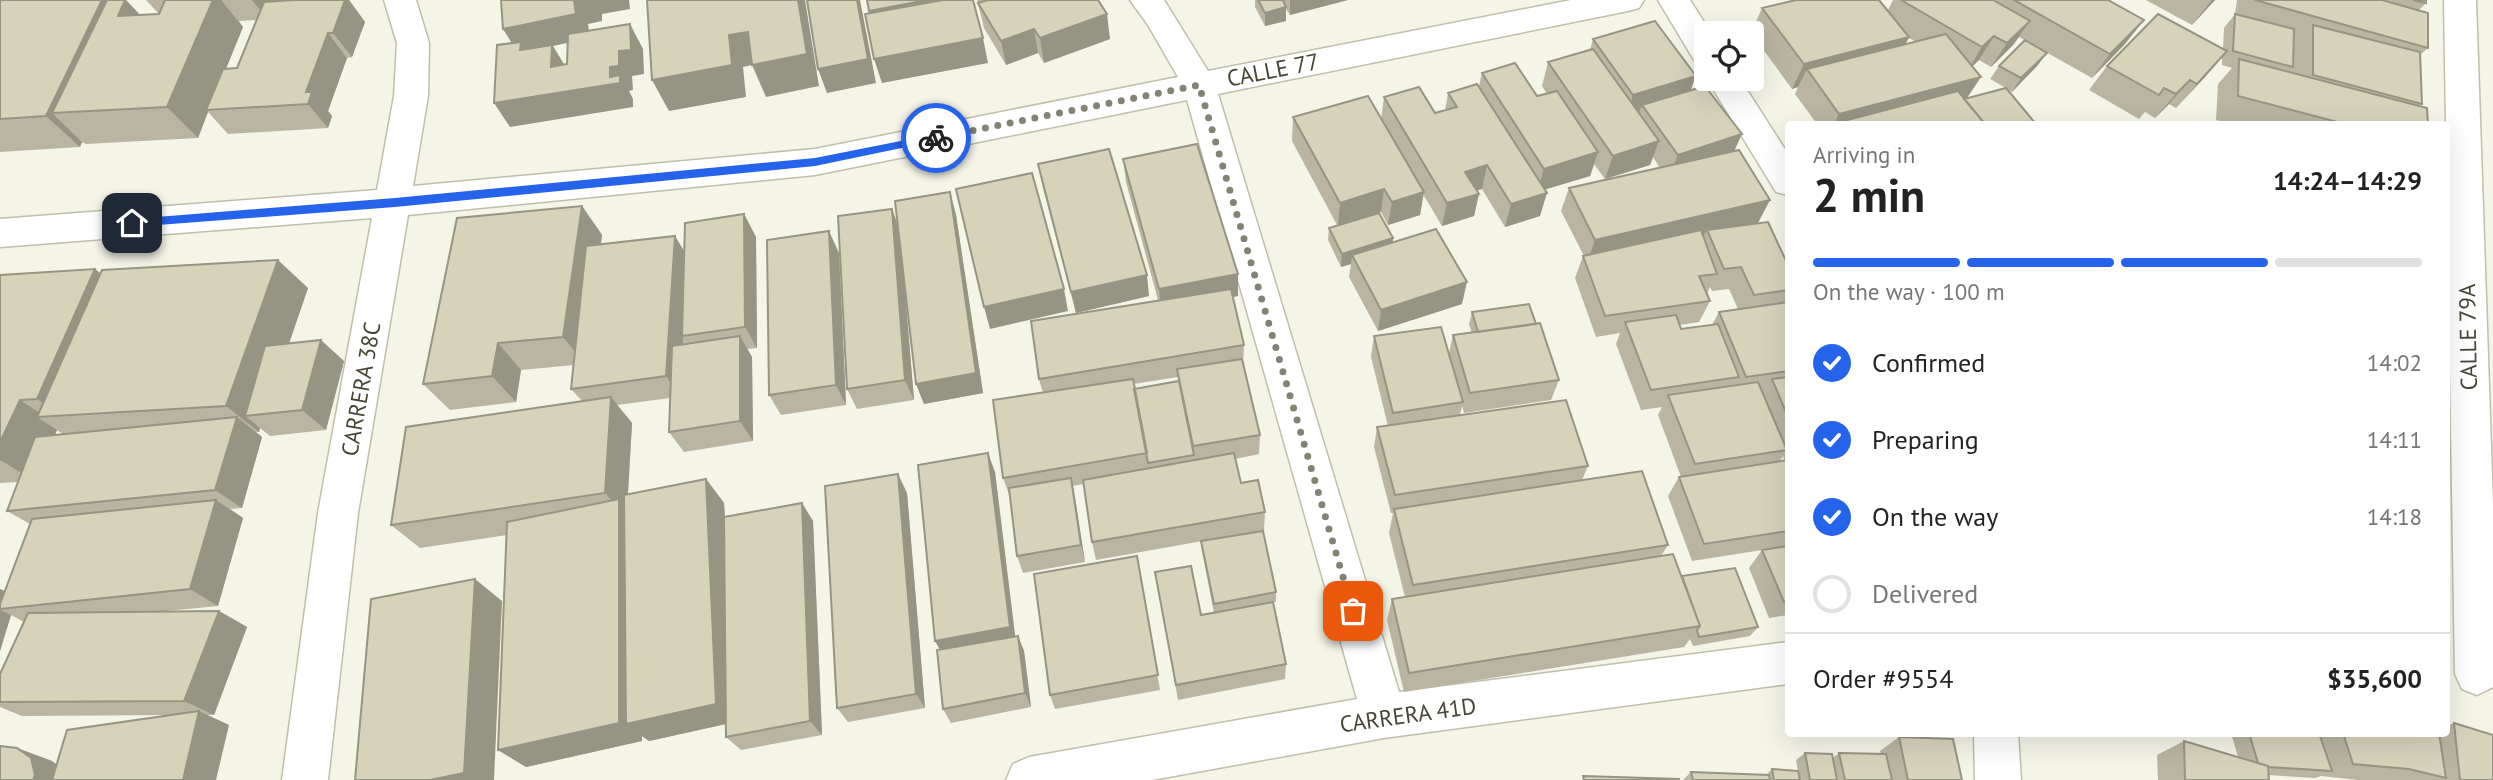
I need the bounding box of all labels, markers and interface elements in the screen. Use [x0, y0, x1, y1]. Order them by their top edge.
map controls [1694, 21, 1764, 91]
button: locate [1694, 21, 1764, 91]
street label: CALLE 77 [1224, 46, 1321, 93]
courier [901, 103, 971, 173]
icon: bike [917, 119, 955, 157]
text: Arriving in [1813, 140, 1915, 169]
text: 14:24–14:29 [2273, 164, 2422, 197]
text: 2 min [1813, 165, 1925, 225]
pin [102, 193, 162, 253]
icon: home [113, 204, 151, 242]
text: On the way · 100 m [1813, 277, 2005, 306]
street label: CALLE 79A [2452, 283, 2483, 391]
street label: CARRERA 38C [334, 320, 387, 458]
icon: check [1813, 344, 1851, 382]
text: Confirmed [1872, 346, 1985, 379]
text: 14:02 [2367, 348, 2422, 377]
icon: check [1813, 421, 1851, 459]
text: Preparing [1872, 423, 1979, 456]
text: 14:11 [2367, 425, 2422, 454]
icon: check [1813, 498, 1851, 536]
text: On the way [1872, 500, 1998, 533]
text: 14:18 [2367, 502, 2422, 531]
text: Delivered [1872, 577, 1978, 610]
pin [1323, 581, 1383, 641]
icon: bag [1334, 592, 1372, 630]
text: Order #9554 [1813, 662, 1953, 695]
text: $35,600 [2327, 662, 2422, 695]
street label: CARRERA 41D [1338, 691, 1478, 738]

